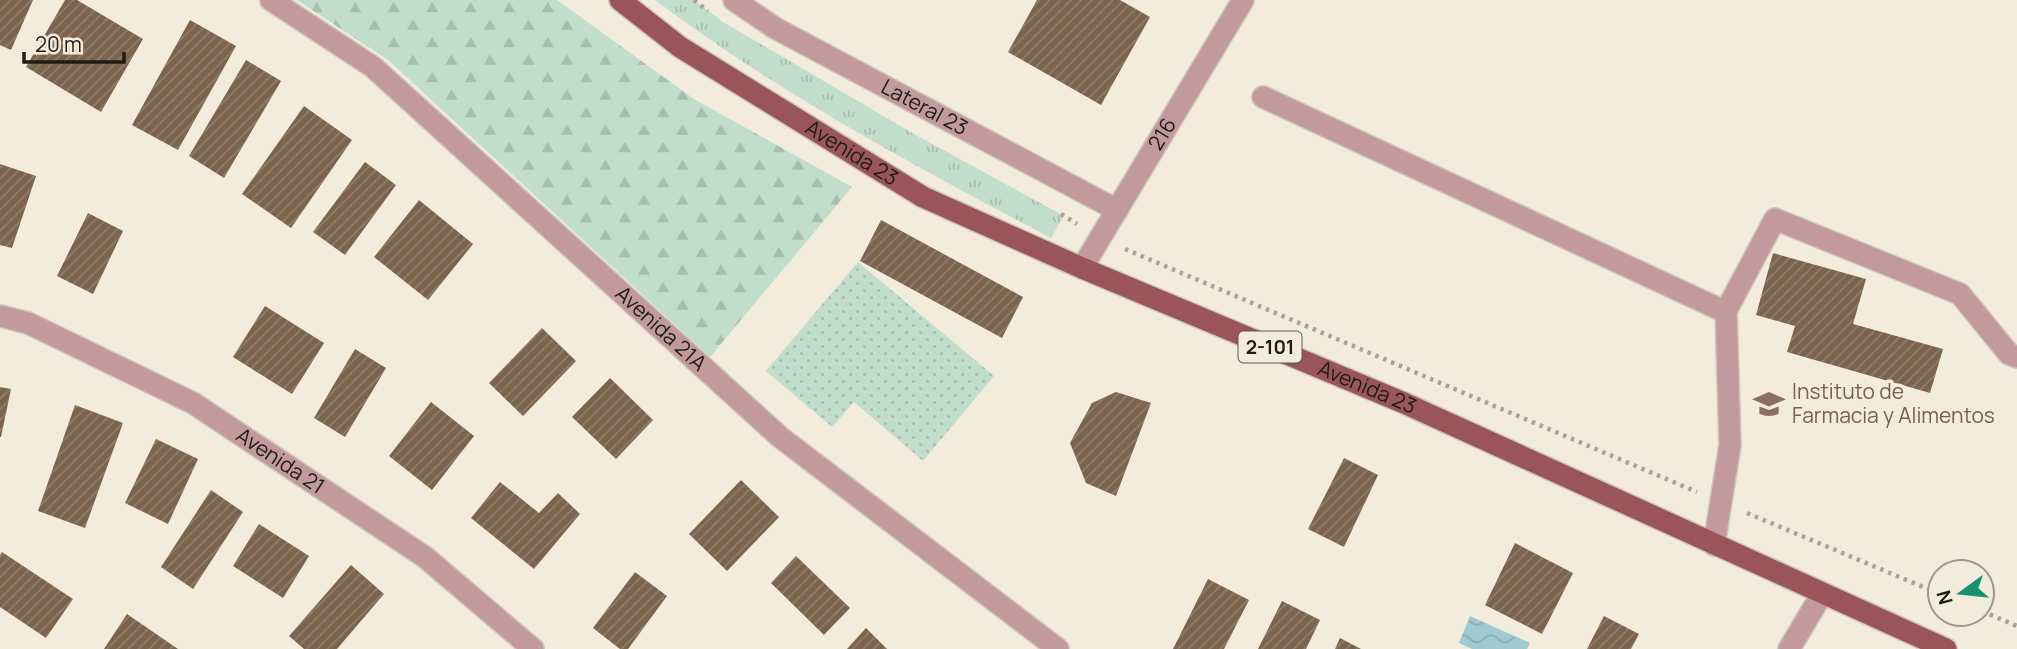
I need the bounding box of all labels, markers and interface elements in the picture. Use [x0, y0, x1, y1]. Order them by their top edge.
scale bar [24, 21, 124, 65]
text: 20 m [35, 30, 82, 58]
street label: Lateral 23 [877, 72, 973, 141]
street label: 216 [1141, 112, 1182, 155]
street label: Avenida 23 [801, 113, 904, 191]
street label: Avenida 21A [610, 279, 713, 377]
road number: 2-101 [1238, 332, 1302, 362]
street label: Avenida 23 [1314, 354, 1421, 420]
place label: Instituto de Farmacia y Alimentos [1792, 377, 1995, 429]
school or university icon: Instituto de Farmacia y Alimentos [1752, 387, 1786, 421]
street label: Avenida 21 [231, 421, 330, 500]
north arrow [1926, 558, 1996, 628]
text: N [1930, 587, 1959, 607]

